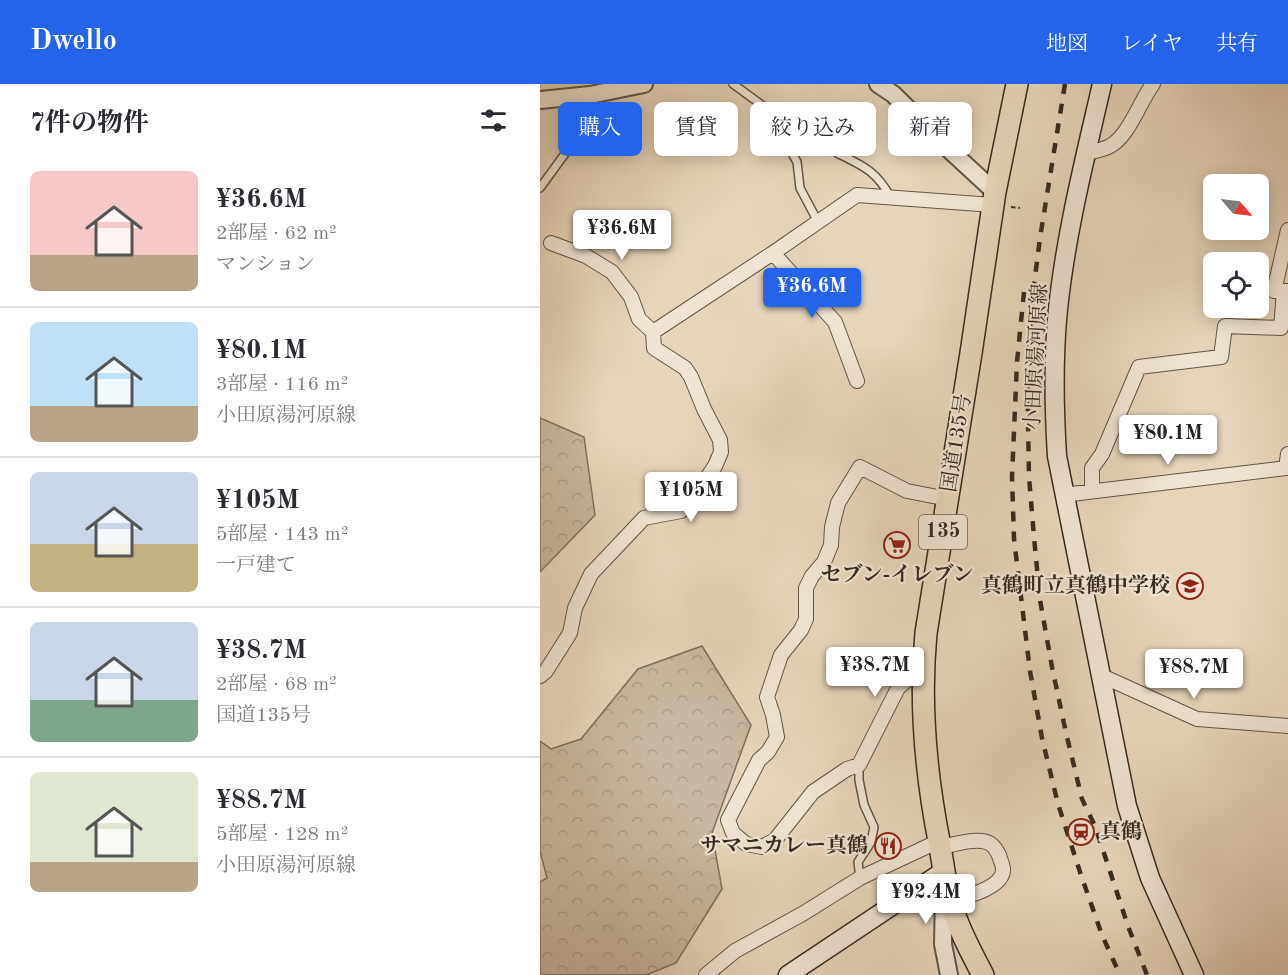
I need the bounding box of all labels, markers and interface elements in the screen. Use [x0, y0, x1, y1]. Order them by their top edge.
text: Dwello [30, 28, 117, 56]
text: 地図 [1046, 34, 1088, 55]
text: レイヤ [1121, 34, 1183, 55]
text: 共有 [1216, 34, 1258, 55]
chip: 購入 [558, 102, 642, 156]
chip: 賃貸 [654, 102, 738, 156]
chip: 絞り込み [750, 102, 876, 156]
chip: 新着 [888, 102, 972, 156]
icon: filters [477, 104, 510, 137]
text: 7件の物件 [30, 111, 149, 137]
north arrow [1203, 174, 1269, 240]
map controls [1203, 174, 1269, 318]
text: ¥36.6M [216, 187, 307, 213]
icon: home [78, 195, 150, 267]
pin: ¥36.6M [573, 210, 671, 261]
text: ¥36.6M [587, 219, 657, 239]
text: 2部屋 · 62 m² [216, 224, 337, 244]
button: locate [1203, 252, 1269, 318]
text: マンション [216, 255, 315, 275]
pin: ¥36.6M [763, 268, 861, 319]
text: ¥36.6M [777, 277, 847, 297]
street label: 小田原湯河原線 [1021, 283, 1051, 431]
text: ¥80.1M [216, 338, 307, 364]
icon: home [78, 346, 150, 418]
text: 3部屋 · 116 m² [216, 375, 348, 395]
street label: 国道135号 [937, 392, 975, 494]
text: 小田原湯河原線 [216, 406, 356, 426]
pin: ¥80.1M [1119, 415, 1217, 466]
text: ¥80.1M [1133, 424, 1203, 444]
pin: ¥105M [649, 472, 733, 523]
text: ¥105M [659, 481, 723, 501]
text: ¥105M [216, 488, 299, 514]
icon: home [78, 496, 150, 568]
road number: 135 [919, 515, 967, 549]
text: 5部屋 · 143 m² [216, 525, 348, 545]
supermarket icon: セブン-イレブン [882, 530, 912, 560]
text: 一戸建て [216, 556, 296, 576]
place label: セブン-イレブン [820, 563, 974, 586]
school or university icon: 真鶴町立真鶴中学校 [1175, 571, 1205, 601]
place label: 真鶴町立真鶴中学校 [981, 574, 1170, 597]
text: ¥38.7M [216, 638, 307, 664]
icon: home [78, 646, 150, 718]
pin: ¥38.7M [826, 647, 924, 698]
pin: ¥88.7M [1145, 649, 1243, 700]
text: ¥38.7M [840, 656, 910, 676]
text: ¥88.7M [1159, 658, 1229, 678]
text: 2部屋 · 68 m² [216, 675, 337, 695]
text: 国道135号 [216, 706, 311, 726]
text: ¥88.7M [216, 788, 307, 814]
icon: home [78, 796, 150, 868]
station icon: 真鶴 [1066, 817, 1096, 847]
place label: 真鶴 [1100, 820, 1142, 843]
text: 5部屋 · 128 m² [216, 825, 348, 845]
restaurant icon: サマニカレー真鶴 [873, 831, 903, 861]
place label: サマニカレー真鶴 [700, 834, 868, 857]
text: 小田原湯河原線 [216, 856, 356, 876]
pin: ¥92.4M [877, 874, 975, 925]
text: ¥92.4M [891, 883, 961, 903]

